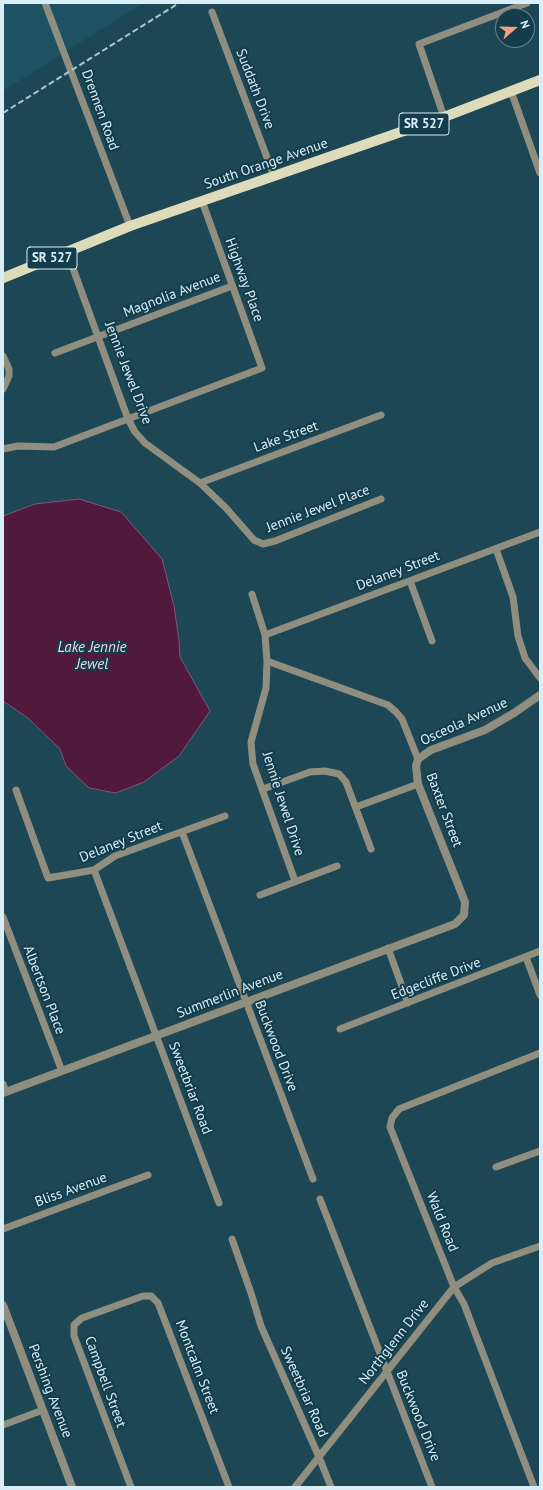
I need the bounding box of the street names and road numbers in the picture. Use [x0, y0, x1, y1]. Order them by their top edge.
street label: Suddath Drive [232, 47, 278, 131]
street label: Drennen Road [78, 67, 122, 153]
road number: SR 527 [399, 113, 449, 135]
street label: South Orange Avenue [202, 135, 330, 193]
street label: Highway Place [221, 236, 267, 324]
road number: SR 527 [27, 247, 77, 269]
street label: Magnolia Avenue [121, 269, 223, 321]
street label: Jennie Jewel Drive [101, 319, 155, 427]
street label: Lake Street [252, 418, 320, 456]
street label: Jennie Jewel Place [264, 482, 372, 536]
street label: Delaney Street [354, 547, 442, 595]
street label: Osceola Avenue [418, 694, 510, 750]
street label: Jennie Jewel Drive [258, 750, 308, 858]
street label: Baxter Street [422, 770, 466, 850]
street label: Delaney Street [77, 818, 165, 866]
street label: Albertson Place [19, 943, 69, 1037]
street label: Edgecliffe Drive [389, 954, 483, 1004]
street label: Summerlin Avenue [174, 966, 286, 1022]
street label: Buckwood Drive [251, 998, 301, 1094]
street label: Sweetbriar Road [165, 1039, 215, 1137]
street label: Bliss Avenue [33, 1169, 109, 1211]
street label: Wald Road [422, 1190, 462, 1254]
street label: Northglenn Drive [355, 1296, 433, 1388]
street label: Montcalm Street [171, 1318, 223, 1416]
street label: Campbell Street [81, 1334, 129, 1430]
street label: Pershing Avenue [24, 1342, 76, 1440]
street label: Sweetbriar Road [276, 1344, 332, 1440]
street label: Buckwood Drive [392, 1368, 444, 1464]

